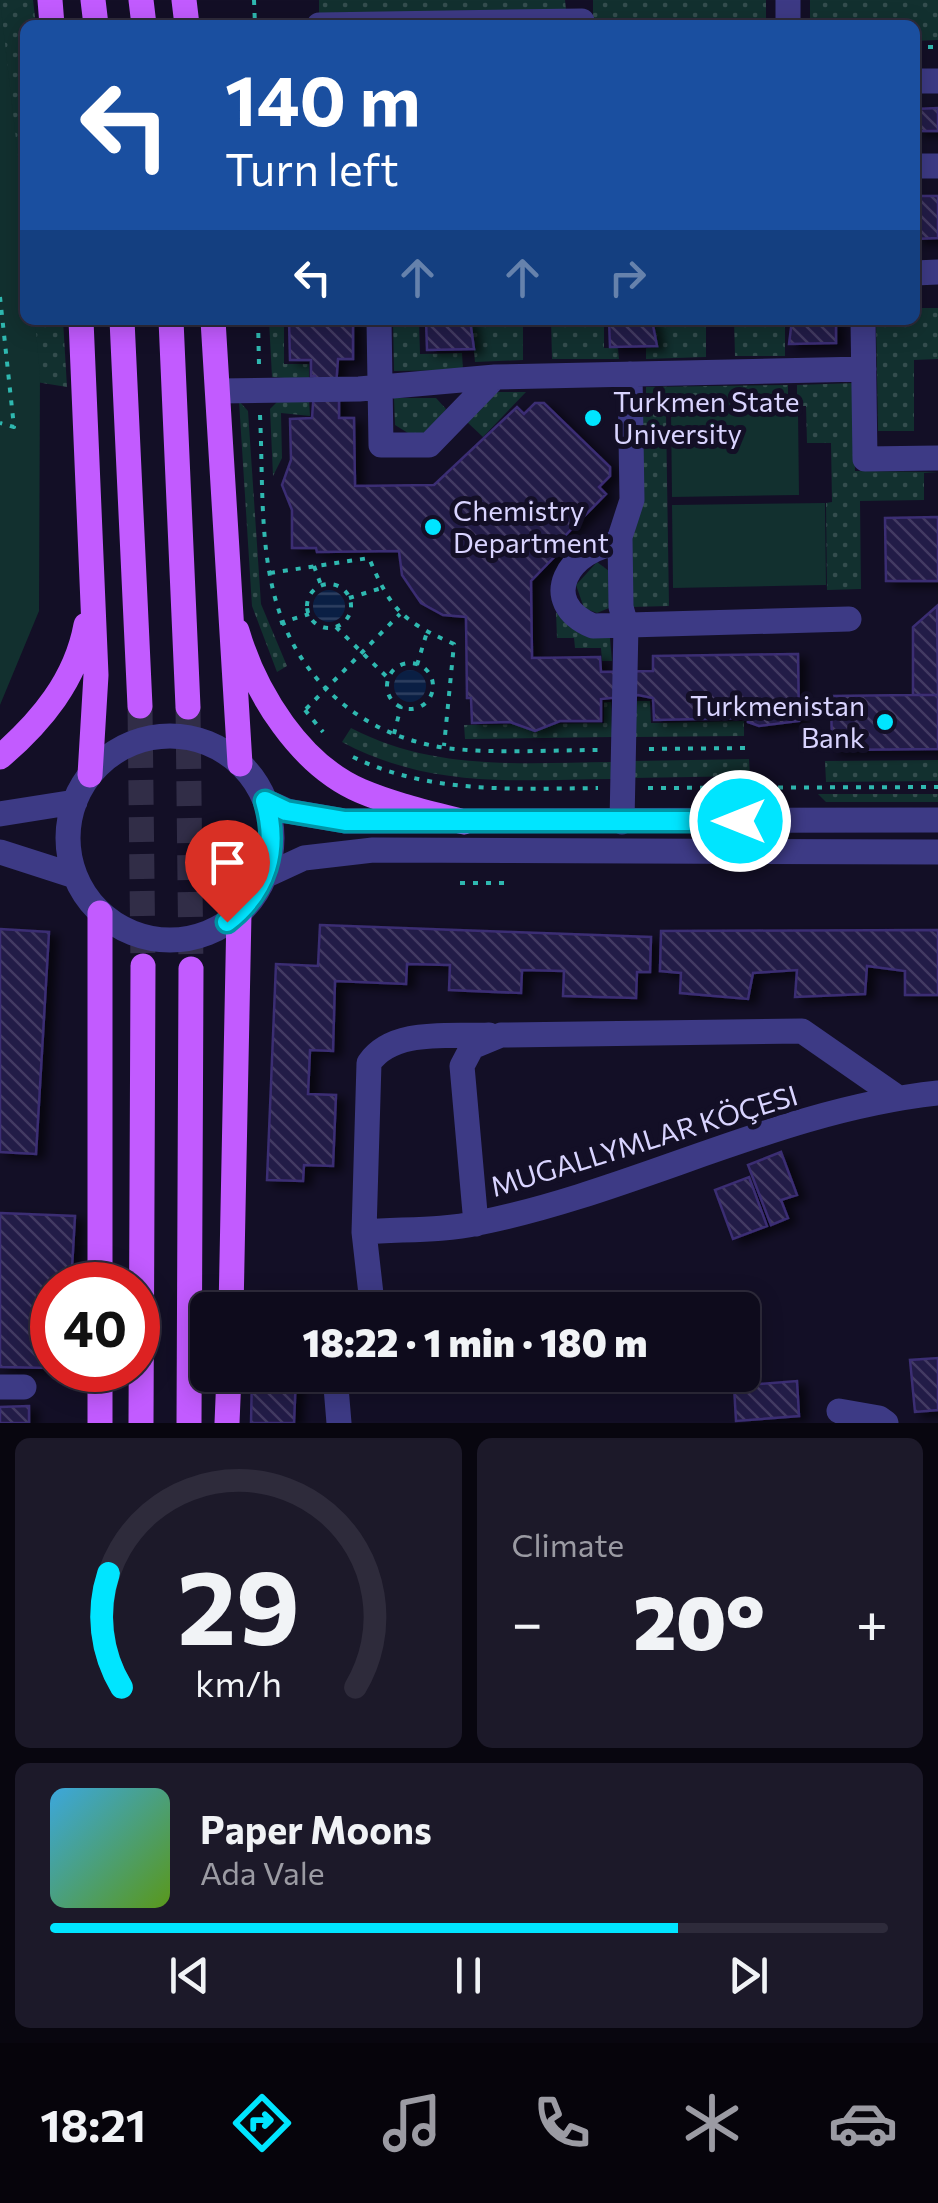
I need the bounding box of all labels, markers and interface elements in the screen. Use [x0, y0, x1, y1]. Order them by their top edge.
text: 140 m [225, 55, 421, 140]
icon: left [60, 60, 190, 190]
text: Turn left [225, 140, 399, 195]
icon: left [285, 250, 340, 305]
icon: ahead [390, 250, 445, 305]
icon: ahead [495, 250, 550, 305]
icon: right [600, 250, 655, 305]
place label: Turkmen State University [613, 384, 800, 450]
marker: Turkmen State University [582, 407, 604, 429]
place label: Chemistry Department [453, 493, 609, 559]
marker: Chemistry Department [422, 516, 444, 538]
place label: Turkmenistan Bank [690, 688, 865, 754]
marker: Turkmenistan Bank [874, 711, 896, 733]
position arrow [688, 769, 792, 873]
pin [185, 820, 270, 923]
icon: arrive [200, 835, 255, 890]
street label: MUGALLYMLAR KÖÇESI [486, 1077, 801, 1203]
speed limit sign: 40 [30, 1262, 160, 1392]
text: 18:22 · 1 min · 180 m [303, 1318, 647, 1365]
text: Climate [512, 1524, 624, 1564]
text: 29 [177, 1539, 300, 1666]
text: 20° [633, 1574, 765, 1665]
text: − [512, 1587, 543, 1654]
text: + [856, 1587, 888, 1654]
text: km/h [195, 1661, 282, 1704]
text: Paper Moons [200, 1805, 432, 1852]
text: Ada Vale [200, 1852, 325, 1892]
icon: previous [162, 1948, 217, 2003]
icon: pause [441, 1948, 496, 2003]
icon: next [721, 1948, 776, 2003]
icon: directions [227, 2088, 297, 2158]
icon: music [377, 2088, 447, 2158]
icon: phone [527, 2088, 597, 2158]
icon: climate [677, 2088, 747, 2158]
icon: car [828, 2088, 898, 2158]
text: 18:21 [40, 2096, 146, 2151]

